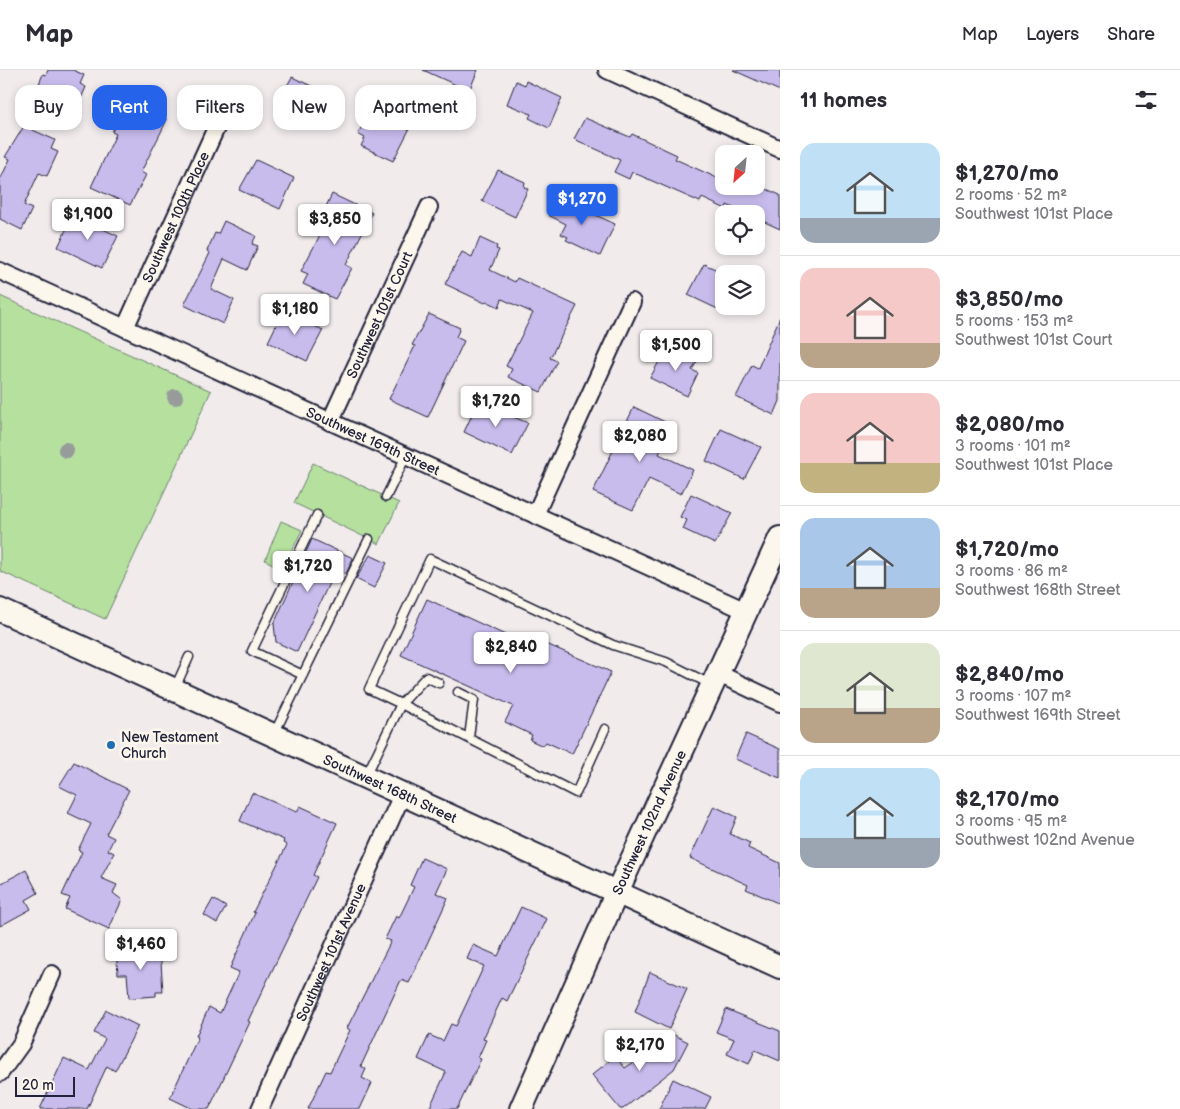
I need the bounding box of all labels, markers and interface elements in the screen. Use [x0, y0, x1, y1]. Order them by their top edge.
text: Map [25, 20, 73, 49]
text: Map [962, 24, 998, 45]
text: Layers [1026, 24, 1079, 45]
text: Share [1107, 24, 1155, 45]
chip: Buy [15, 85, 82, 130]
chip: Rent [92, 85, 167, 130]
chip: Filters [177, 85, 263, 130]
chip: New [273, 85, 345, 130]
chip: Apartment [355, 85, 476, 130]
icon: filters [1132, 86, 1160, 114]
text: 11 homes [800, 88, 887, 113]
north arrow [715, 145, 765, 195]
map controls [715, 145, 765, 315]
street label: Southwest 100th Place [139, 149, 213, 285]
text: $1,270/mo [955, 161, 1059, 186]
icon: home [840, 163, 900, 223]
pin: $1,270 [541, 184, 623, 226]
text: 2 rooms · 52 m² [955, 186, 1067, 205]
text: $1,270 [558, 190, 606, 209]
pin: $1,900 [47, 198, 129, 241]
pin: $3,850 [294, 204, 376, 246]
text: $1,900 [63, 205, 113, 224]
button: locate [715, 205, 765, 255]
text: Southwest 101st Place [955, 205, 1113, 224]
text: $3,850 [309, 210, 361, 229]
street label: Southwest 101st Court [343, 248, 417, 381]
button: layers [715, 265, 765, 315]
text: $3,850/mo [955, 287, 1063, 312]
icon: home [840, 288, 900, 348]
pin: $1,180 [254, 294, 336, 336]
text: $1,180 [271, 300, 319, 319]
text: 5 rooms · 153 m² [955, 312, 1073, 331]
pin: $1,500 [635, 330, 717, 372]
text: Southwest 101st Court [955, 331, 1112, 350]
text: $1,500 [651, 336, 701, 355]
pin: $1,720 [455, 386, 537, 428]
text: $1,720 [472, 392, 520, 411]
street label: Southwest 169th Street [303, 404, 443, 480]
text: $2,080/mo [955, 412, 1065, 437]
icon: home [840, 413, 900, 473]
pin: $2,080 [599, 420, 681, 463]
text: $2,080 [613, 427, 667, 446]
text: 3 rooms · 101 m² [955, 437, 1071, 456]
text: Southwest 101st Place [955, 456, 1113, 475]
text: $1,720/mo [955, 537, 1059, 562]
icon: home [840, 538, 900, 598]
pin: $1,720 [267, 550, 349, 593]
text: $1,720 [284, 557, 332, 576]
text: 3 rooms · 86 m² [955, 562, 1068, 581]
text: Southwest 168th Street [955, 581, 1120, 600]
pin: $2,840 [470, 632, 552, 674]
text: $2,840 [485, 638, 537, 657]
text: $2,840/mo [955, 662, 1064, 687]
icon: home [840, 663, 900, 723]
text: 3 rooms · 107 m² [955, 687, 1071, 706]
text: Southwest 169th Street [955, 706, 1120, 725]
place label: New Testament Church [121, 729, 219, 762]
marker: New Testament Church [105, 739, 117, 751]
street label: Southwest 102nd Avenue [609, 747, 690, 898]
street label: Southwest 168th Street [320, 751, 460, 827]
text: $2,170/mo [955, 787, 1059, 812]
icon: home [840, 788, 900, 848]
text: 3 rooms · 95 m² [955, 812, 1067, 831]
text: Southwest 102nd Avenue [955, 831, 1135, 850]
street label: Southwest 101st Avenue [293, 881, 370, 1024]
pin: $1,460 [100, 928, 182, 971]
text: $1,460 [116, 935, 166, 954]
pin: $2,170 [599, 1030, 681, 1072]
text: $2,170 [615, 1036, 665, 1055]
scale bar [15, 1074, 75, 1097]
text: 20 m [22, 1077, 54, 1094]

